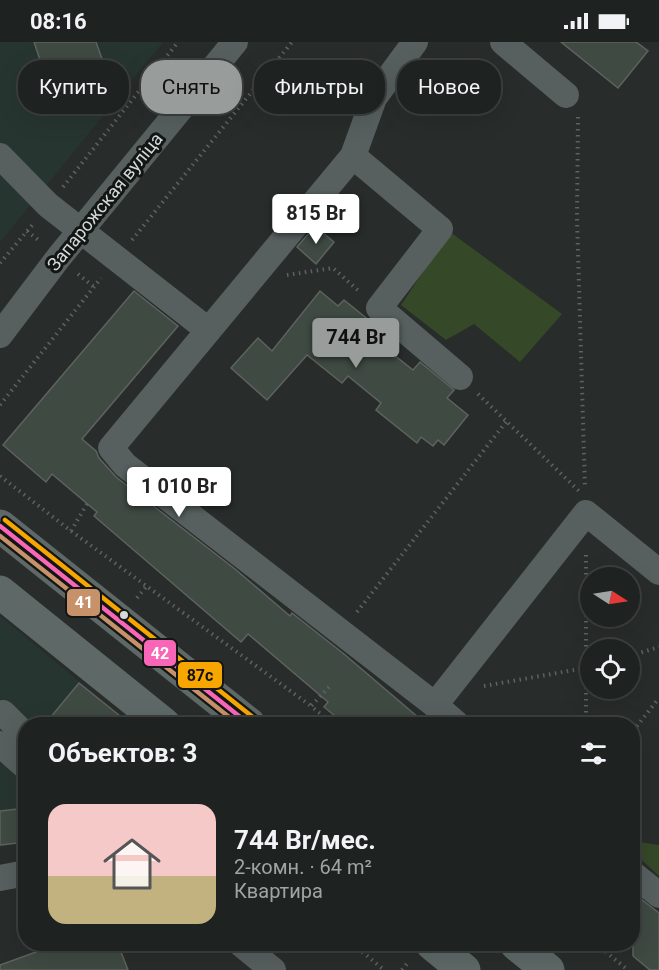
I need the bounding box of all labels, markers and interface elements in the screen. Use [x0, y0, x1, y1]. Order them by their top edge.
text: 08:16 [30, 9, 87, 34]
chip: Купить [18, 60, 129, 114]
chip: Снять [141, 60, 242, 114]
chip: Фильтры [254, 60, 385, 114]
chip: Новое [397, 60, 501, 114]
street label: Запарожская вуліца [43, 128, 167, 275]
pin: 815 Br [267, 194, 365, 245]
text: 815 Br [286, 201, 346, 225]
pin: 744 Br [307, 318, 405, 369]
text: 744 Br [326, 325, 386, 349]
pin: 1 010 Br [117, 467, 241, 518]
text: 1 010 Br [141, 474, 217, 498]
north arrow [580, 567, 640, 627]
map controls [580, 567, 640, 699]
line badge: 41 [66, 588, 101, 617]
text: 41 [75, 593, 93, 612]
unlabelled marker [118, 609, 130, 621]
line badge: 42 [143, 639, 177, 667]
button: locate [580, 639, 640, 699]
text: 42 [151, 644, 169, 663]
line badge: 87с [177, 661, 223, 689]
text: 87с [187, 666, 213, 685]
icon: filters [577, 737, 610, 770]
text: Объектов: 3 [48, 738, 197, 768]
text: 744 Br/мес. [234, 825, 376, 855]
icon: home [96, 828, 168, 900]
text: 2-комн. · 64 m² [234, 855, 372, 879]
text: Квартира [234, 879, 323, 903]

